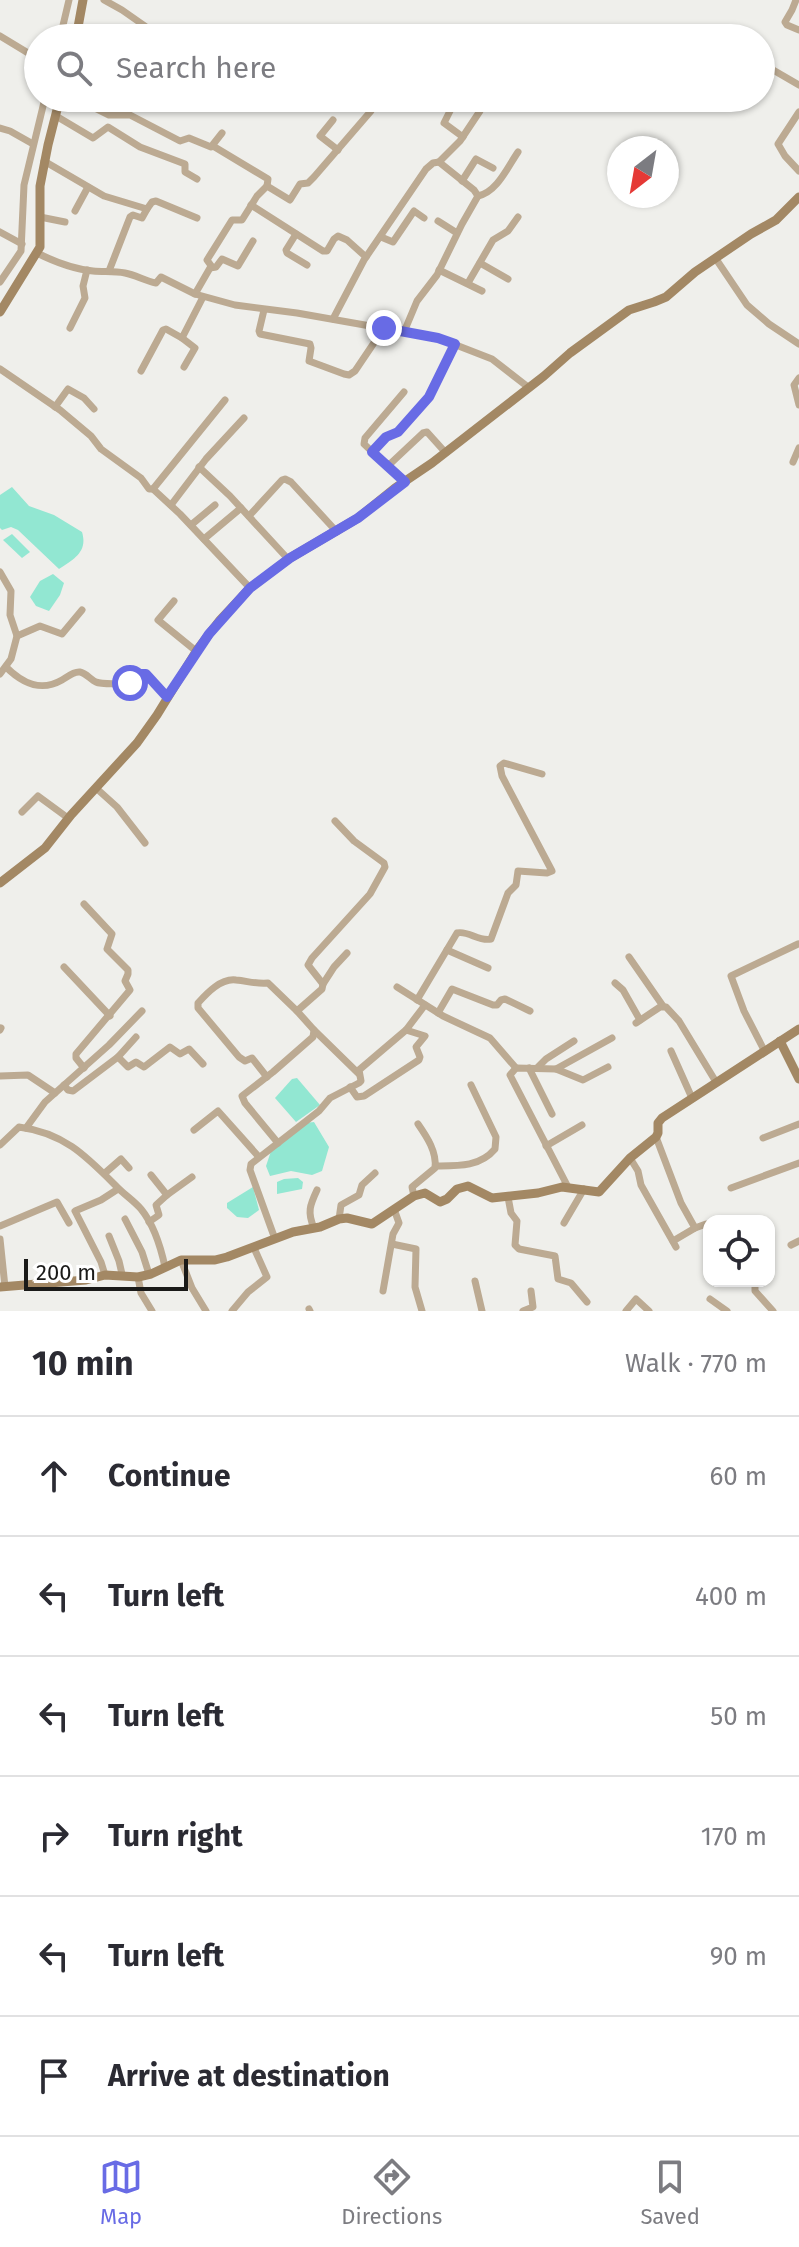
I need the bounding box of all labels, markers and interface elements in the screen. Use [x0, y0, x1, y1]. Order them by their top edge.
search box [24, 24, 775, 112]
icon: search [52, 46, 96, 90]
text: Search here [116, 50, 276, 86]
north arrow [607, 136, 679, 208]
route end [366, 310, 402, 346]
route start [112, 665, 148, 701]
map controls [703, 1215, 775, 1287]
button: locate [703, 1215, 775, 1287]
scale bar [24, 1255, 188, 1291]
text: 200 m [36, 1259, 96, 1286]
text: 10 min [32, 1343, 134, 1384]
text: Walk · 770 m [625, 1348, 767, 1379]
icon: ahead [32, 1454, 76, 1498]
text: Continue [108, 1458, 231, 1494]
text: 60 m [709, 1461, 767, 1492]
icon: left [32, 1574, 76, 1618]
text: Turn left [108, 1578, 224, 1614]
text: 400 m [695, 1581, 767, 1612]
icon: left [32, 1694, 76, 1738]
text: Turn left [108, 1698, 224, 1734]
text: 50 m [710, 1701, 767, 1732]
icon: right [32, 1814, 76, 1858]
text: Turn right [108, 1818, 243, 1854]
text: 170 m [701, 1821, 767, 1852]
icon: left [32, 1934, 76, 1978]
text: Turn left [108, 1938, 224, 1974]
text: 90 m [710, 1941, 767, 1972]
icon: arrive [32, 2054, 76, 2098]
text: Arrive at destination [108, 2058, 390, 2094]
tab: Map [99, 2155, 143, 2230]
tab: Directions [341, 2155, 442, 2230]
tab: Saved [640, 2155, 700, 2230]

